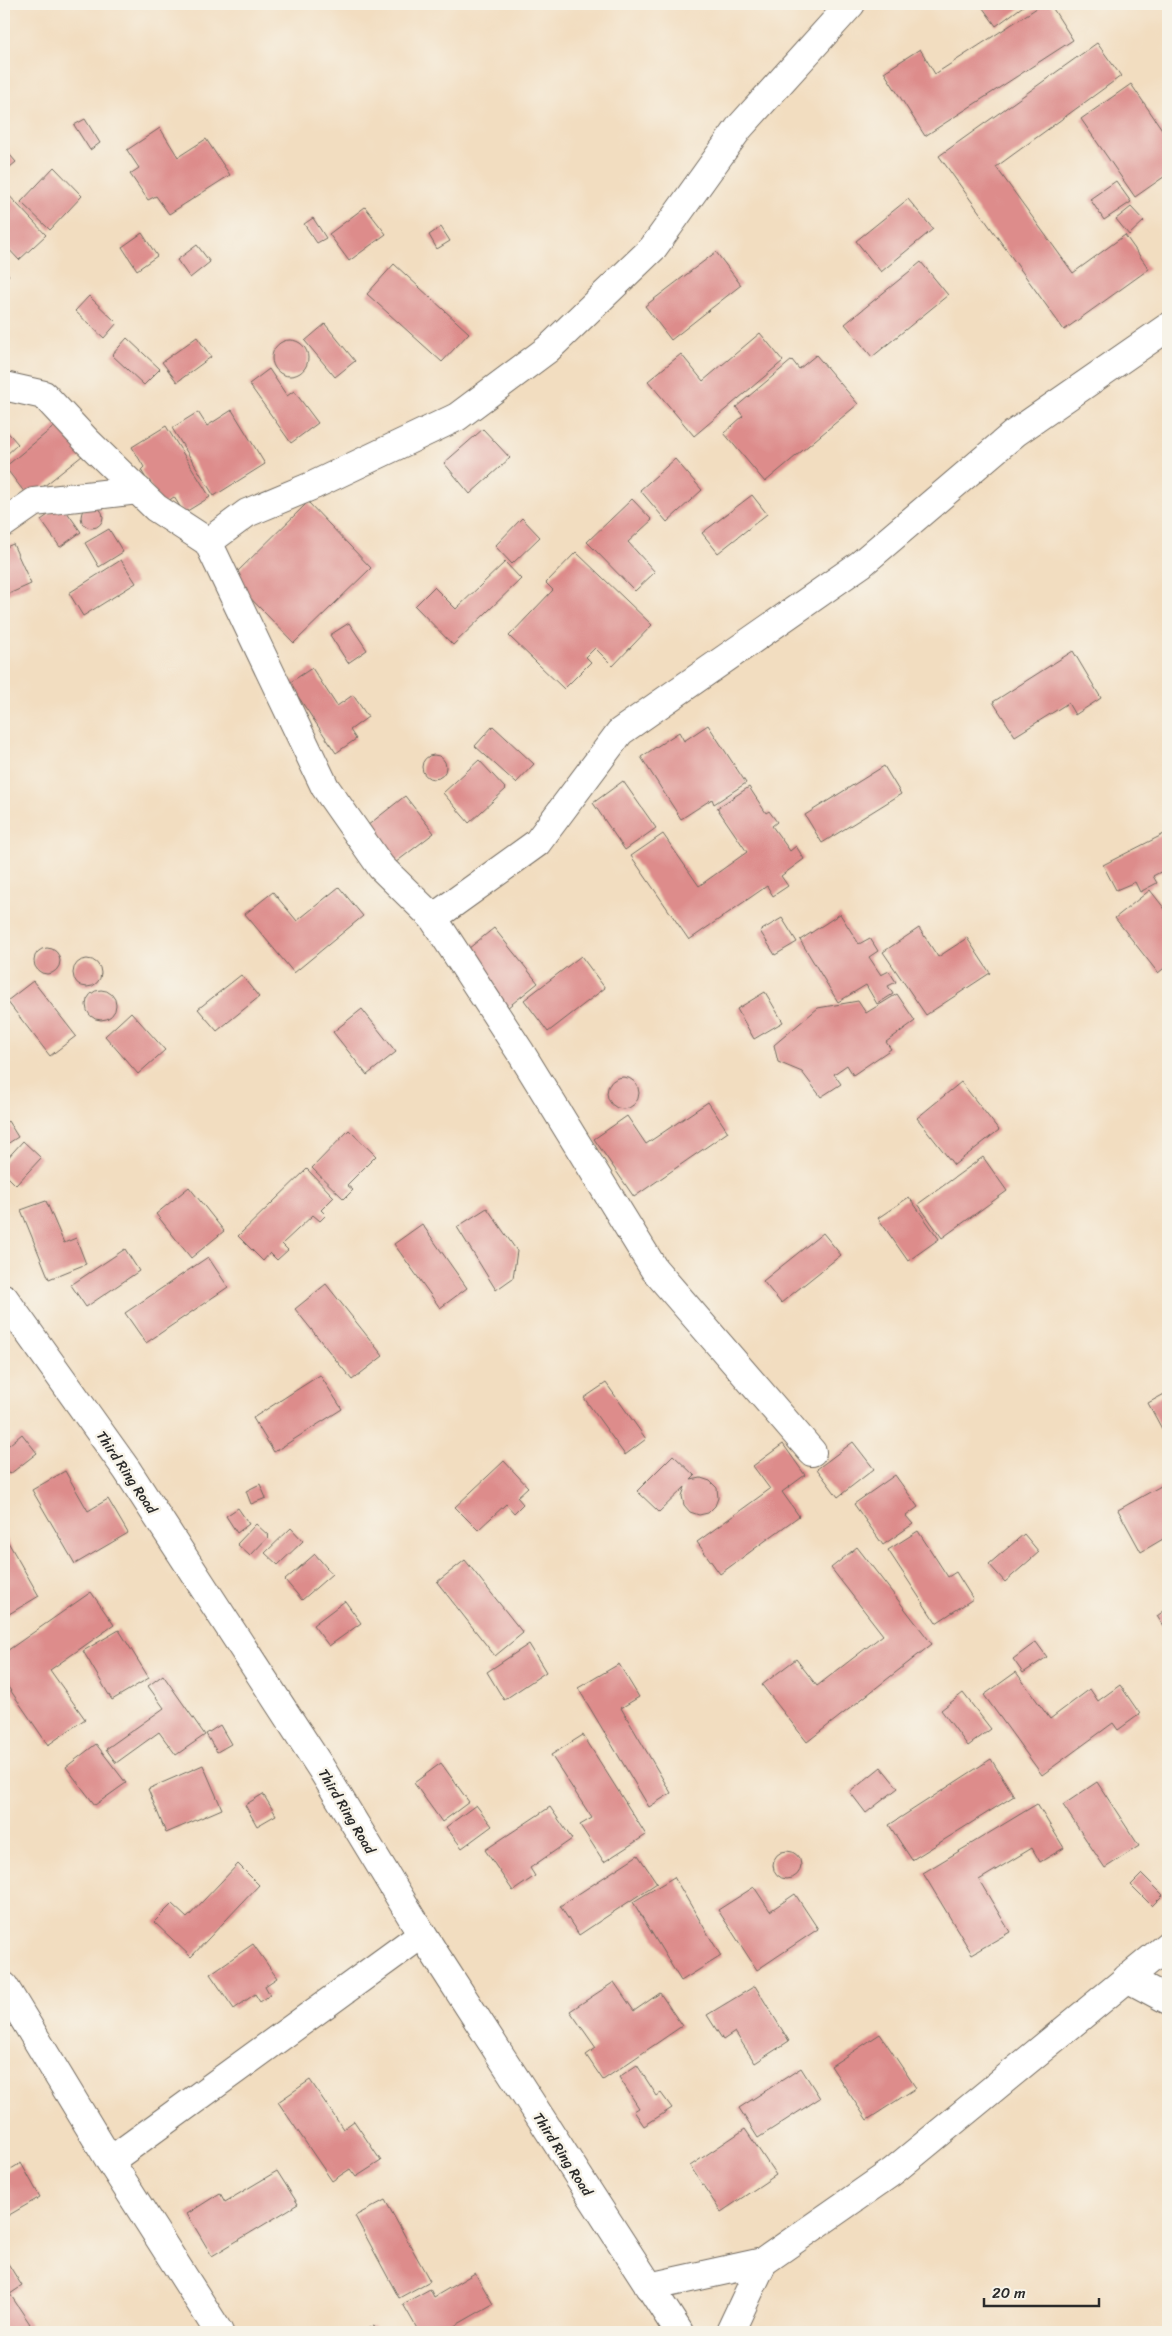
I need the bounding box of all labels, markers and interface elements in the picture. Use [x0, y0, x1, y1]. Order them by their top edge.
street label: Third Ring Road [89, 1425, 165, 1520]
street label: Third Ring Road [311, 1764, 383, 1860]
street label: Third Ring Road [526, 2107, 600, 2203]
scale bar [984, 2276, 1100, 2308]
text: 20 m [992, 2280, 1026, 2306]

